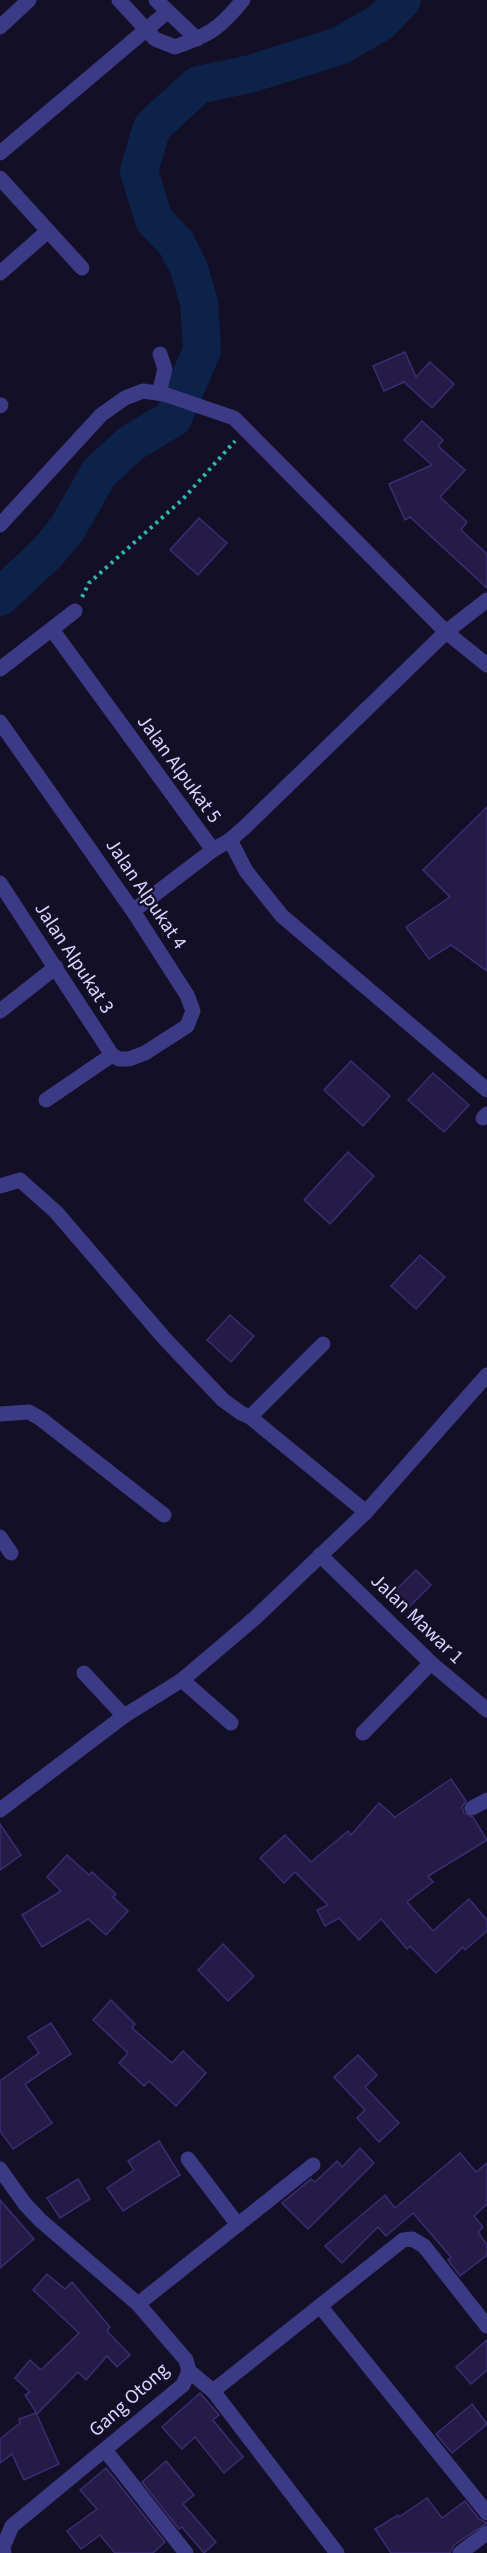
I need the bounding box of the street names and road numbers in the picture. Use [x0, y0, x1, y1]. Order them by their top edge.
street label: Jalan Alpukat 5 [130, 709, 228, 829]
street label: Jalan Alpukat 4 [99, 833, 193, 955]
street label: Jalan Alpukat 3 [27, 897, 121, 1019]
street label: Jalan Mawar 1 [364, 1567, 470, 1671]
street label: Gang Otong [83, 2356, 175, 2444]

